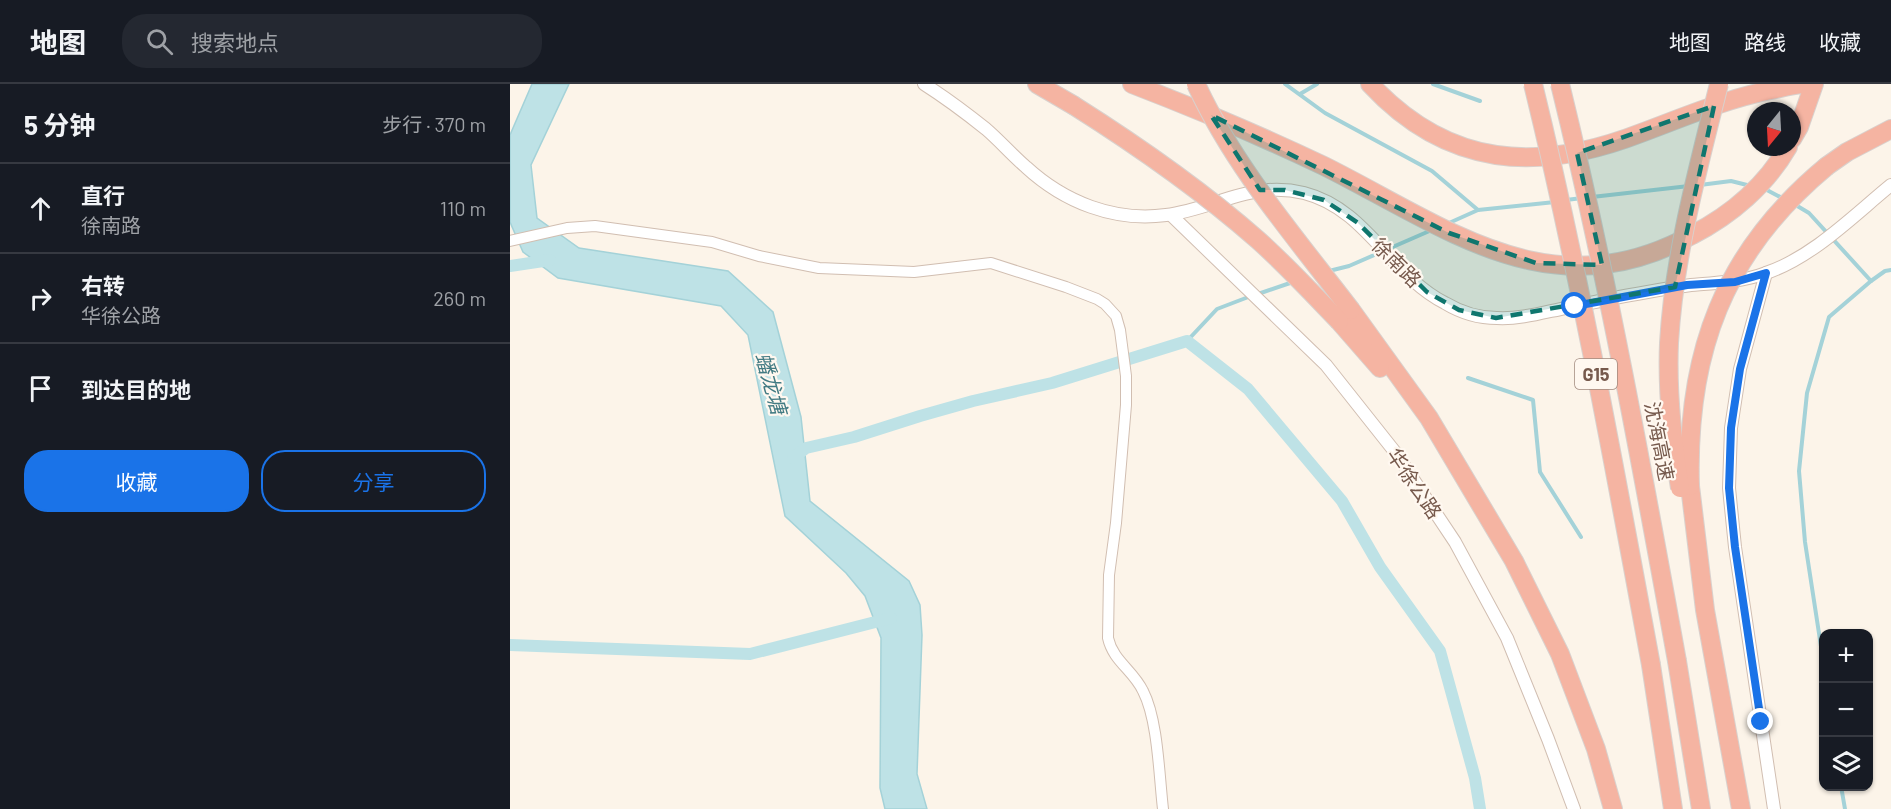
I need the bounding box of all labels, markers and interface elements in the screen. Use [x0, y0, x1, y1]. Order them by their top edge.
search box [122, 14, 542, 68]
text: 地图 [30, 25, 86, 59]
icon: search [143, 25, 176, 58]
text: 搜索地点 [191, 29, 279, 55]
text: 地图 [1669, 29, 1711, 54]
text: 路线 [1744, 29, 1786, 54]
text: 收藏 [1819, 29, 1861, 54]
north arrow [1747, 102, 1801, 156]
text: 5 分钟 [24, 109, 95, 140]
text: 步行 · 370 m [382, 112, 486, 136]
text: 直行 [81, 182, 125, 208]
icon: ahead [24, 192, 57, 225]
text: 110 m [440, 196, 486, 220]
text: 徐南路 [81, 213, 141, 237]
street label: 徐南路 [1367, 232, 1427, 292]
text: 右转 [81, 272, 125, 298]
icon: right [24, 282, 57, 315]
text: 260 m [433, 286, 486, 310]
route start [1561, 292, 1587, 318]
text: 华徐公路 [81, 303, 161, 327]
water label: 蟠龙塘 [751, 349, 794, 420]
road number: G15 [1575, 359, 1617, 389]
icon: arrive [24, 372, 57, 405]
text: 到达目的地 [81, 376, 191, 402]
street label: 沈海高速 [1641, 399, 1679, 483]
street label: 华徐公路 [1383, 443, 1447, 523]
button: 收藏 [24, 450, 249, 512]
button: 分享 [261, 450, 486, 512]
map controls [1819, 629, 1873, 791]
button: + [1819, 629, 1873, 683]
button: − [1819, 683, 1873, 737]
route end [1747, 708, 1773, 734]
button: layers [1819, 737, 1873, 791]

